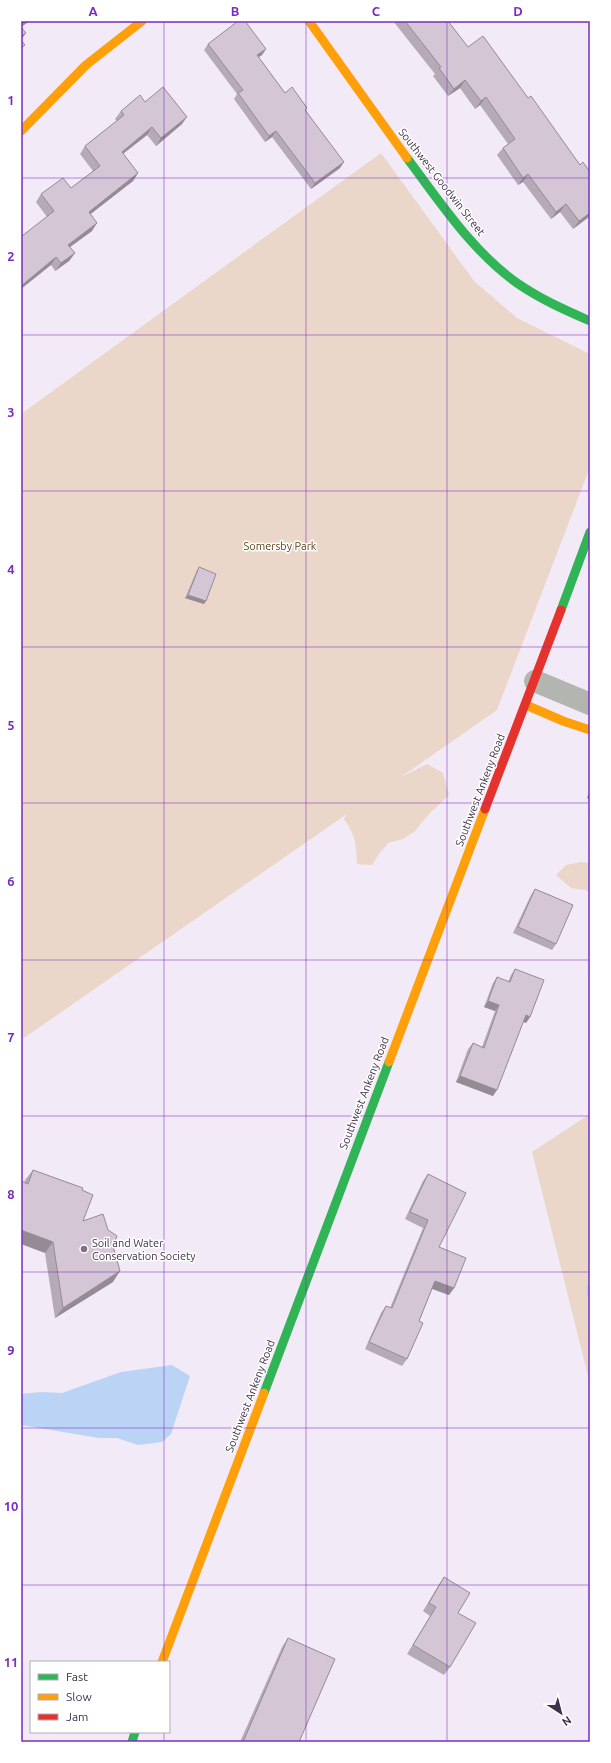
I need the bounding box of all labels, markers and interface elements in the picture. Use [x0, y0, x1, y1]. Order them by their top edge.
text: A [88, 4, 98, 18]
text: B [231, 4, 240, 18]
text: C [372, 4, 381, 18]
text: D [513, 4, 523, 18]
text: 1 [7, 93, 15, 107]
street label: Southwest Goodwin Street [396, 126, 488, 238]
text: 2 [7, 249, 15, 263]
text: 3 [7, 405, 15, 419]
park label: Somersby Park [244, 540, 317, 552]
text: 4 [7, 562, 15, 576]
text: 5 [7, 718, 15, 732]
street label: Southwest Ankeny Road [453, 732, 507, 848]
text: 6 [7, 874, 15, 888]
text: 7 [7, 1030, 15, 1044]
street label: Southwest Ankeny Road [337, 1035, 391, 1151]
text: 8 [7, 1187, 15, 1201]
place label: Soil and Water Conservation Society [92, 1237, 196, 1262]
marker: Soil and Water Conservation Society [79, 1244, 89, 1254]
street label: Southwest Ankeny Road [223, 1338, 277, 1454]
text: 9 [7, 1343, 15, 1357]
text: 10 [4, 1499, 18, 1513]
text: 11 [4, 1655, 18, 1669]
legend [30, 1661, 170, 1733]
text: Fast [66, 1670, 88, 1683]
text: Slow [66, 1690, 92, 1703]
north arrow [541, 1693, 581, 1733]
text: Jam [66, 1710, 88, 1723]
text: N [560, 1714, 574, 1728]

